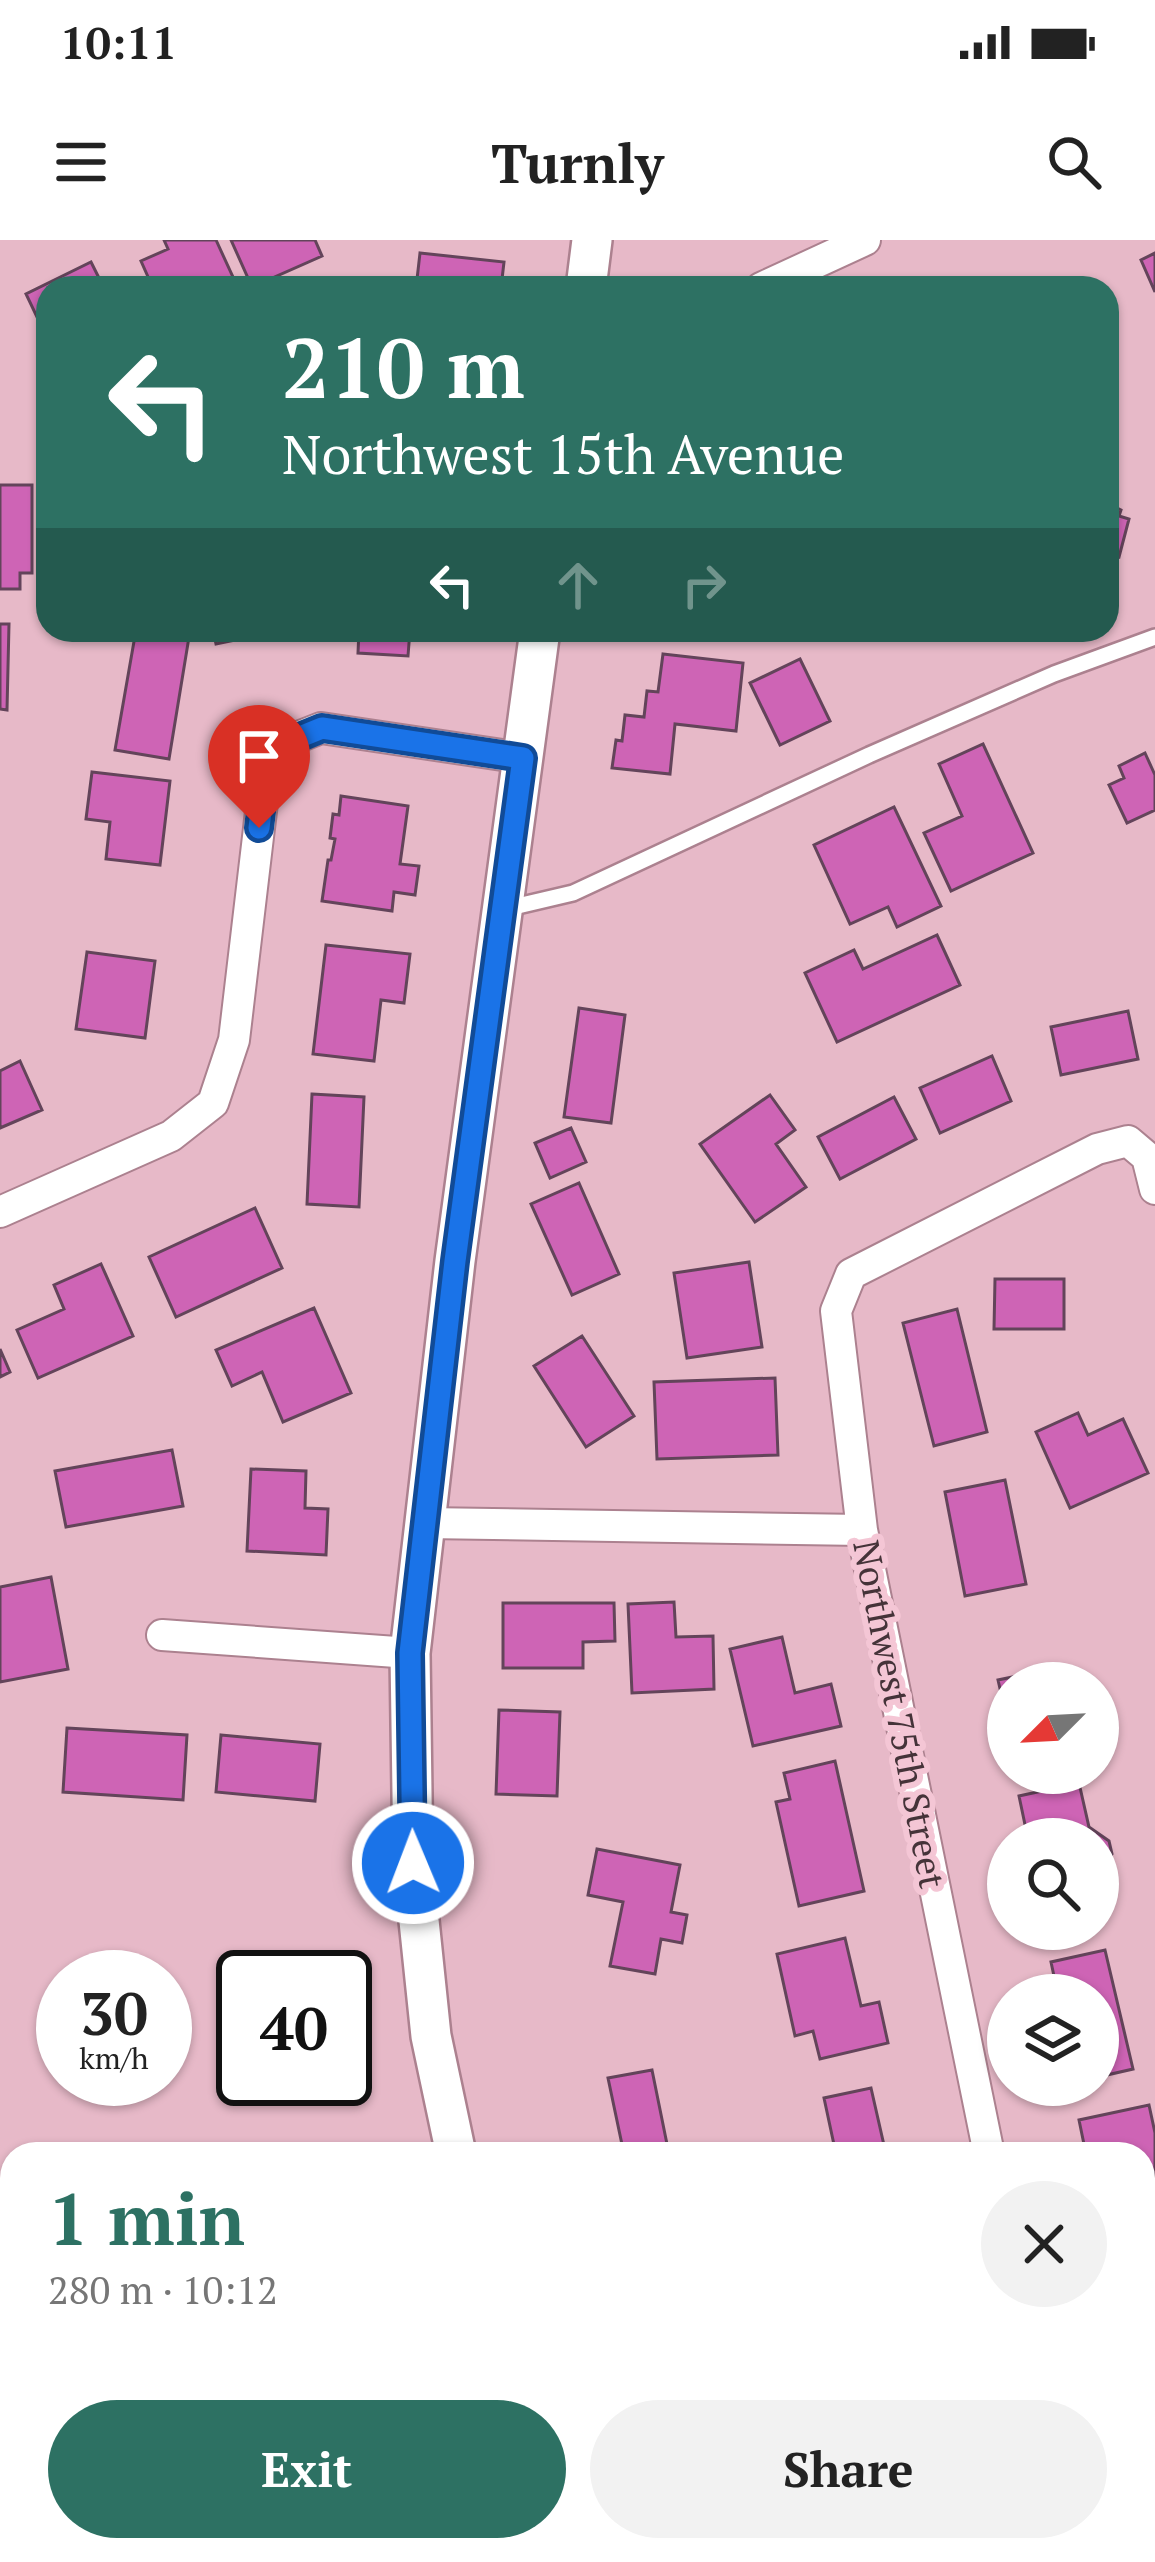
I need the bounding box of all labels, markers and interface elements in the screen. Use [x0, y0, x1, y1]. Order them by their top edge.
text: 10:11 [60, 12, 177, 72]
text: Turnly [491, 127, 664, 198]
icon: menu [48, 129, 114, 195]
icon: search [1041, 129, 1107, 195]
text: 210 m [282, 311, 525, 422]
icon: left [84, 324, 240, 480]
text: Northwest 15th Avenue [282, 418, 844, 489]
icon: left [419, 552, 485, 618]
icon: ahead [545, 552, 611, 618]
icon: right [671, 552, 737, 618]
pin [208, 705, 310, 828]
icon: arrive [226, 723, 292, 789]
street label: Northwest 75th Street [843, 1536, 957, 1892]
north arrow [987, 1662, 1119, 1794]
map controls [987, 1662, 1119, 2106]
position arrow [350, 1800, 476, 1926]
button: search [987, 1818, 1119, 1950]
speed limit sign: 40 [216, 1950, 372, 2106]
text: 30 [80, 1973, 148, 2052]
button: layers [987, 1974, 1119, 2106]
text: km/h [79, 2038, 149, 2078]
text: 1 min [48, 2170, 245, 2266]
button: close [981, 2181, 1107, 2307]
text: 280 m · 10:12 [48, 2263, 278, 2315]
button: Exit [48, 2400, 566, 2538]
button: Share [590, 2400, 1107, 2538]

